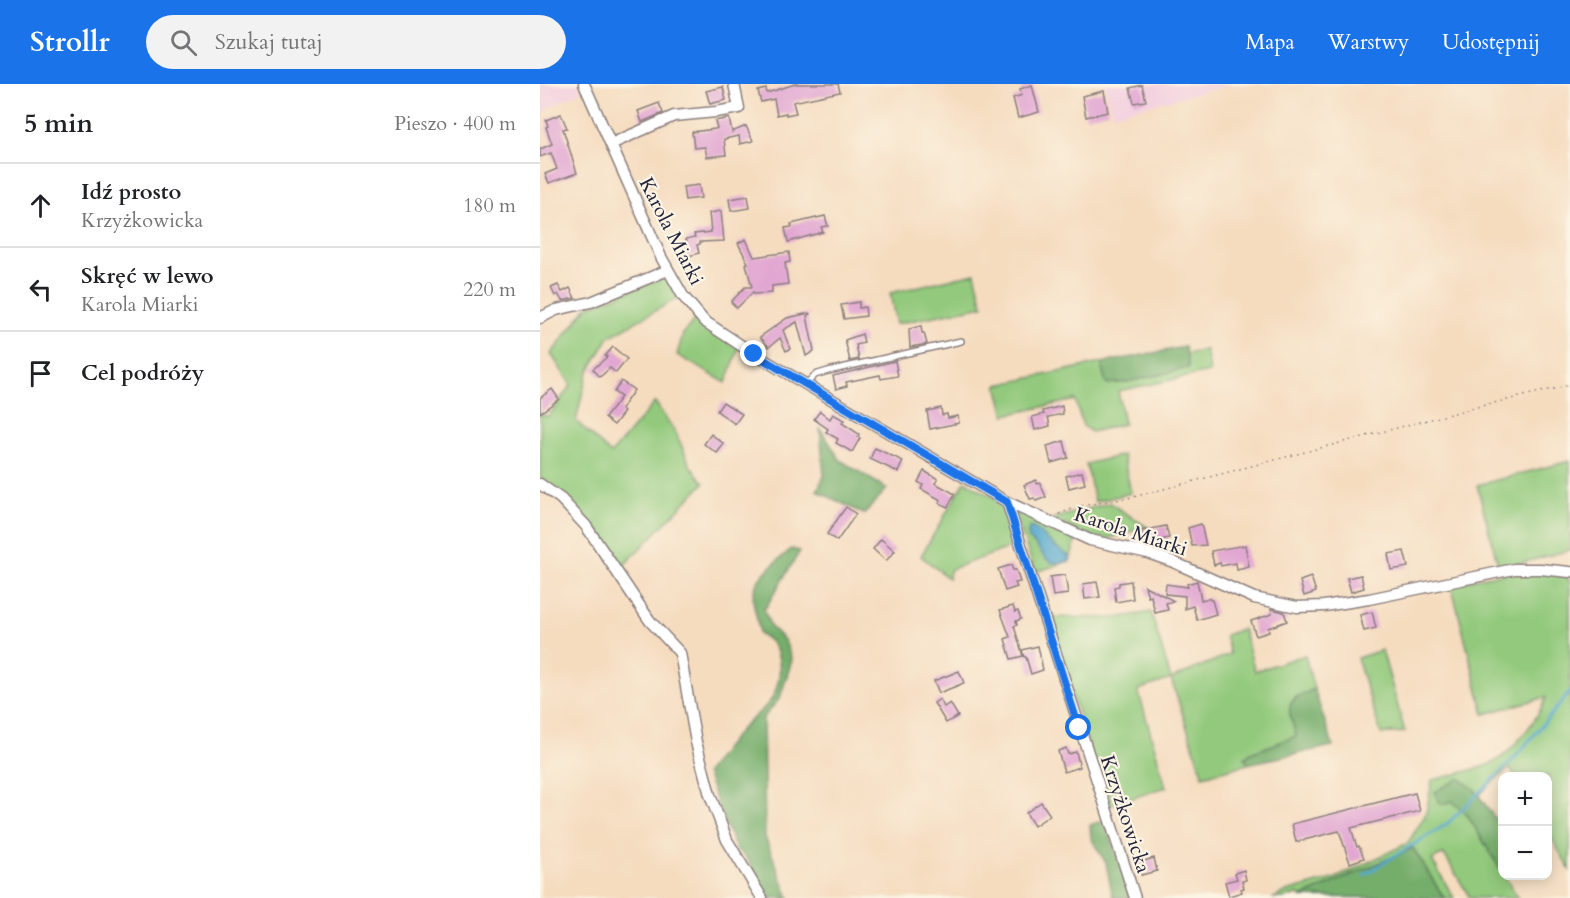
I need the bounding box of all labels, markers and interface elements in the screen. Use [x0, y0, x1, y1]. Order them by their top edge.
search box [146, 15, 566, 69]
text: Strollr [30, 23, 110, 61]
icon: search [167, 26, 200, 59]
text: Szukaj tutaj [215, 27, 323, 57]
text: Mapa [1246, 28, 1295, 57]
text: Warstwy [1328, 28, 1409, 57]
text: Udostępnij [1442, 28, 1540, 57]
text: 5 min [24, 106, 93, 141]
text: Pieszo · 400 m [394, 110, 516, 137]
street label: Karola Miarki [633, 173, 710, 290]
text: Idź prosto [81, 177, 181, 207]
icon: ahead [24, 189, 57, 222]
text: 180 m [463, 192, 516, 219]
text: Krzyżkowicka [81, 207, 203, 234]
text: Skręć w lewo [81, 261, 214, 291]
icon: left [24, 273, 57, 306]
text: 220 m [463, 276, 516, 303]
text: Karola Miarki [81, 291, 198, 318]
route end [740, 340, 766, 366]
icon: arrive [24, 357, 57, 390]
text: Cel podróży [81, 358, 204, 388]
street label: Karola Miarki [1071, 500, 1191, 563]
route start [1065, 714, 1091, 740]
street label: Krzyżkowicka [1094, 752, 1157, 877]
map controls [1498, 772, 1552, 880]
button: + [1498, 772, 1552, 826]
button: − [1498, 826, 1552, 880]

